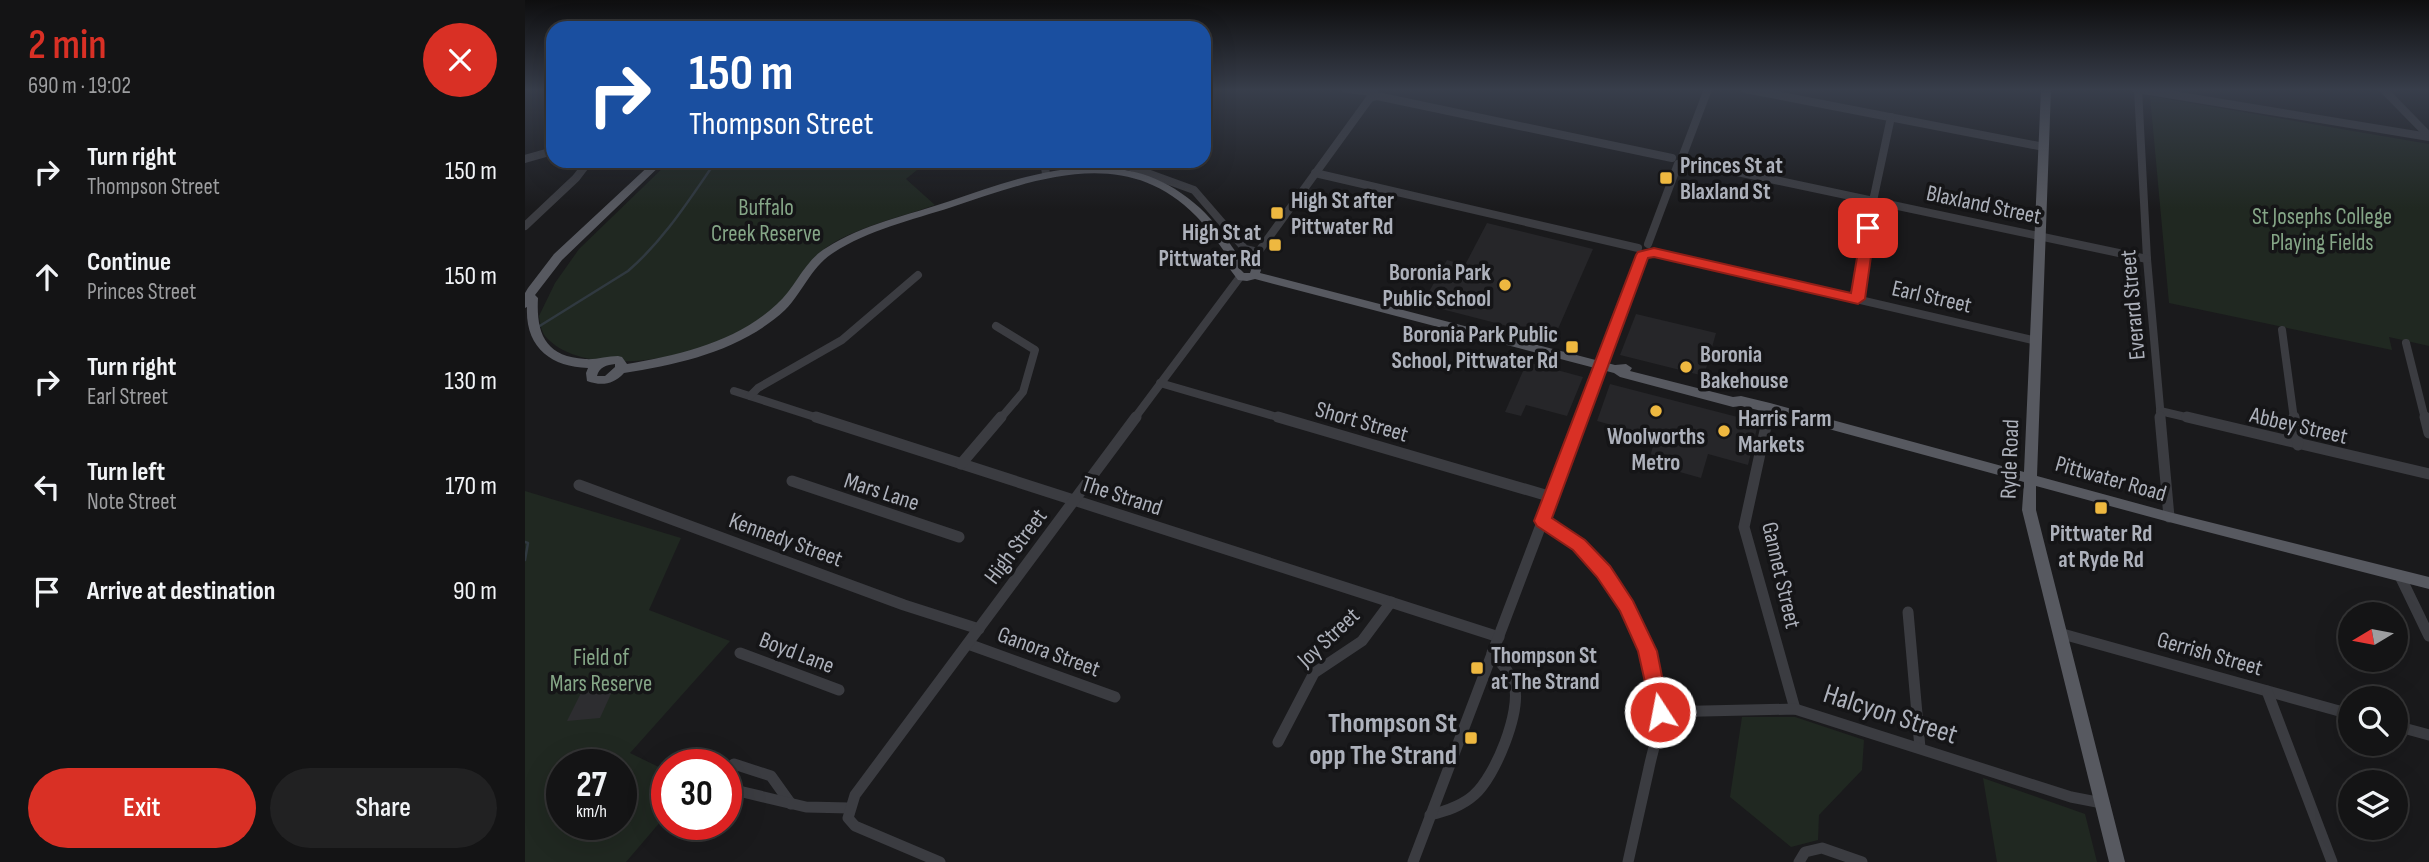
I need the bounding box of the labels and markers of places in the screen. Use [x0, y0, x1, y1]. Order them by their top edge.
place label: Princes St at Blaxland St [1680, 152, 1783, 206]
marker: Princes St at Blaxland St [1658, 170, 1674, 186]
place label: High St after Pittwater Rd [1291, 187, 1394, 241]
pin [1838, 198, 1898, 258]
marker: High St after Pittwater Rd [1269, 205, 1285, 221]
place label: High St at Pittwater Rd [1159, 219, 1261, 273]
marker: High St at Pittwater Rd [1267, 237, 1283, 253]
place label: Boronia Park Public School [1383, 259, 1491, 313]
marker: Boronia Park Public School [1497, 277, 1513, 293]
place label: Boronia Park Public School, Pittwater Rd [1392, 321, 1558, 375]
marker: Boronia Park Public School, Pittwater Rd [1564, 339, 1580, 355]
place label: Boronia Bakehouse [1700, 341, 1789, 395]
marker: Boronia Bakehouse [1678, 359, 1694, 375]
marker: Woolworths Metro [1648, 403, 1664, 419]
place label: Harris Farm Markets [1738, 405, 1832, 459]
place label: Woolworths Metro [1607, 423, 1705, 477]
marker: Harris Farm Markets [1716, 423, 1732, 439]
marker: Pittwater Rd at Ryde Rd [2093, 500, 2109, 516]
place label: Pittwater Rd at Ryde Rd [2050, 520, 2152, 574]
place label: Thompson St at The Strand [1491, 642, 1600, 696]
marker: Thompson St at The Strand [1469, 660, 1485, 676]
place label: Thompson St opp The Strand [1309, 707, 1457, 772]
marker: Thompson St opp The Strand [1463, 730, 1479, 746]

